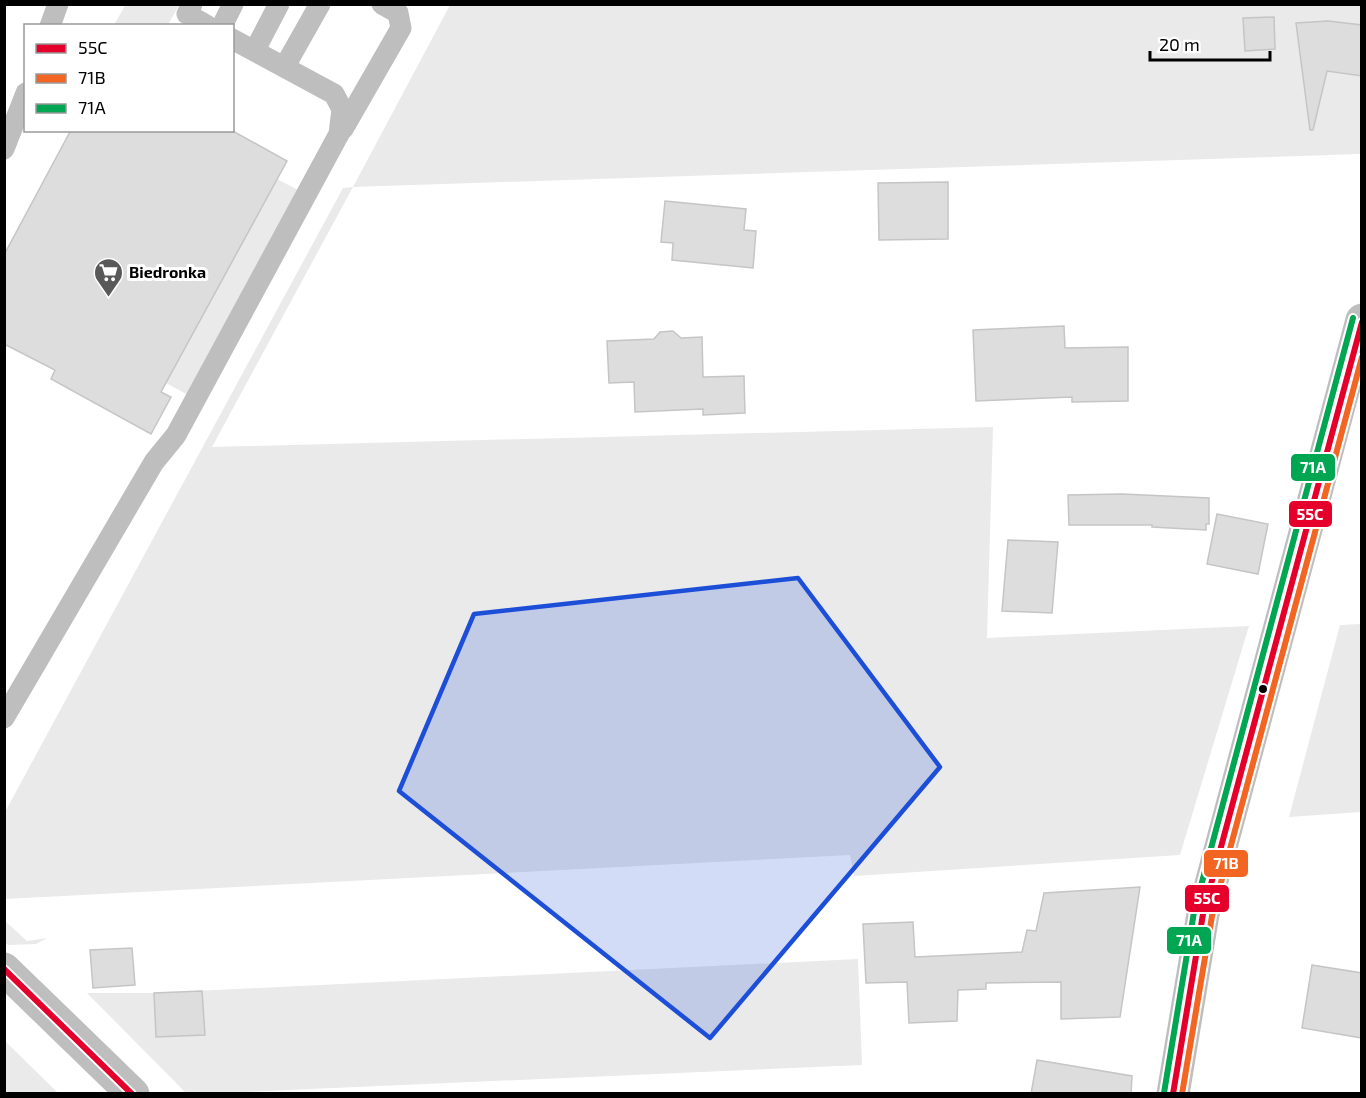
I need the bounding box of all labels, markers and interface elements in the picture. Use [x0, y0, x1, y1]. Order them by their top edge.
legend [24, 24, 234, 132]
scale bar [1150, 24, 1270, 62]
text: 20 m [1159, 33, 1200, 55]
text: 55C [78, 36, 108, 58]
text: 71B [78, 66, 106, 88]
text: 71A [78, 96, 106, 118]
supermarket icon: Biedronka [92, 256, 124, 298]
place label: Biedronka [129, 262, 206, 281]
line badge: 71A [1290, 453, 1336, 482]
text: 71A [1300, 457, 1326, 476]
line badge: 55C [1288, 500, 1333, 528]
text: 55C [1296, 504, 1324, 523]
unlabelled marker [1257, 683, 1269, 695]
line badge: 71B [1203, 849, 1249, 878]
text: 71B [1213, 853, 1239, 872]
line badge: 55C [1184, 884, 1230, 913]
text: 55C [1193, 888, 1221, 907]
line badge: 71A [1166, 926, 1212, 955]
text: 71A [1176, 930, 1202, 949]

